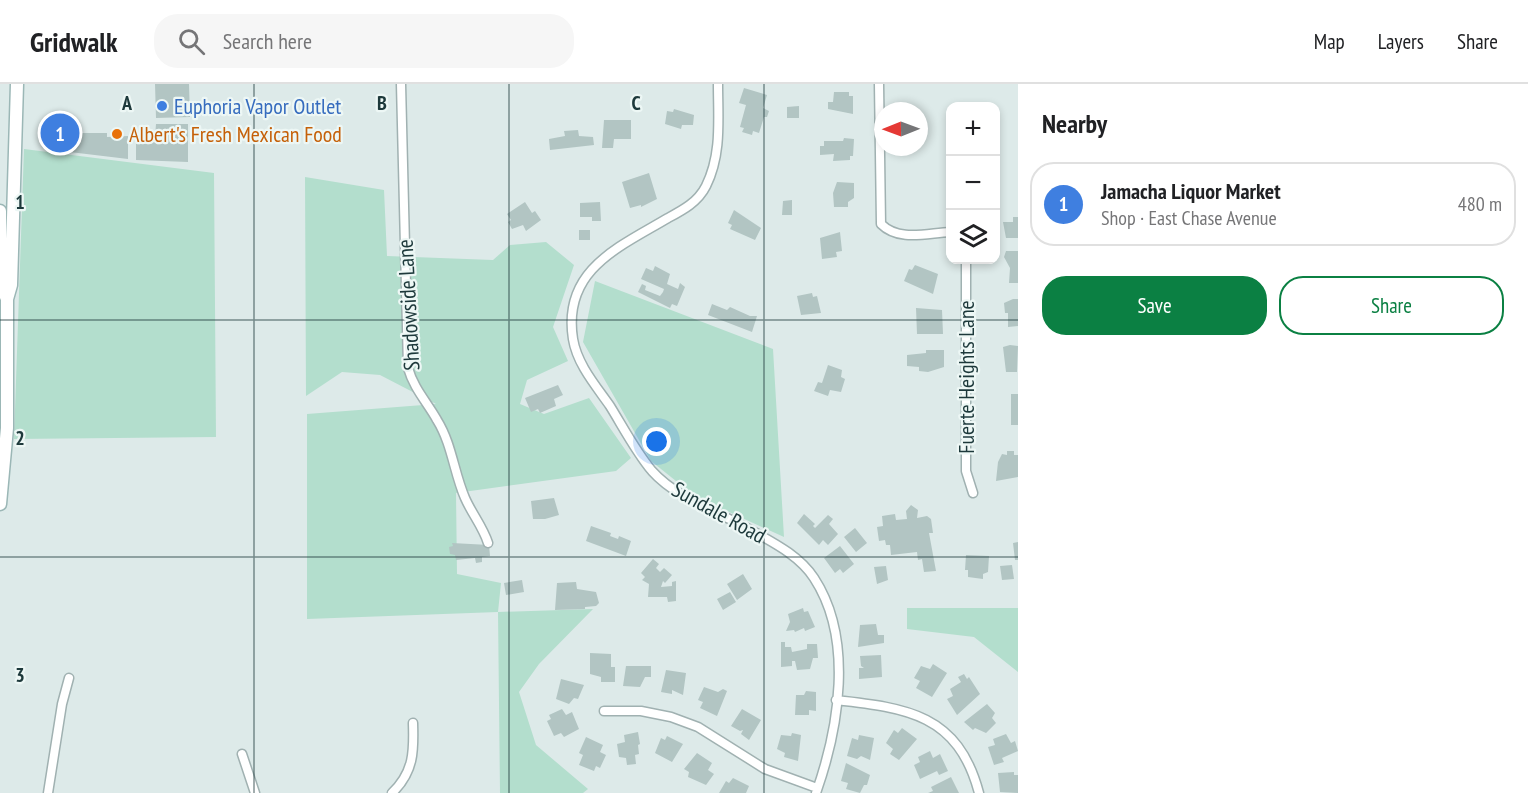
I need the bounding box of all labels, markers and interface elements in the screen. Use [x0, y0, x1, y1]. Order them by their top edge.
search box [154, 14, 574, 68]
text: Gridwalk [30, 23, 118, 60]
icon: search [175, 25, 208, 58]
text: Search here [223, 27, 312, 55]
text: Map [1314, 28, 1345, 55]
text: Layers [1378, 28, 1424, 55]
text: Share [1457, 28, 1498, 55]
text: A [121, 90, 133, 116]
text: B [377, 90, 387, 116]
text: C [631, 90, 641, 116]
place label: Euphoria Vapor Outlet [174, 92, 341, 120]
marker: Euphoria Vapor Outlet [155, 99, 169, 113]
north arrow [874, 102, 928, 156]
map controls [946, 102, 1000, 264]
button: + [946, 102, 1000, 156]
text: Nearby [1042, 107, 1107, 140]
pin: 1 [40, 110, 80, 156]
place label: Albert's Fresh Mexican Food [129, 120, 342, 148]
marker: Albert's Fresh Mexican Food [110, 127, 124, 141]
button: − [946, 156, 1000, 210]
text: Jamacha Liquor Market [1101, 177, 1281, 205]
text: 1 [15, 189, 25, 215]
text: 1 [1059, 191, 1068, 217]
text: 480 m [1458, 191, 1502, 217]
text: Shop · East Chase Avenue [1101, 205, 1277, 231]
button: layers [946, 210, 1000, 264]
street label: Shadowside Lane [391, 239, 425, 371]
button: Save [1042, 276, 1267, 335]
button: Share [1279, 276, 1504, 335]
street label: Fuerte Heights Lane [952, 300, 980, 454]
text: 2 [15, 425, 25, 451]
your location [642, 427, 671, 456]
street label: Sundale Road [667, 475, 771, 549]
text: 3 [15, 662, 25, 688]

